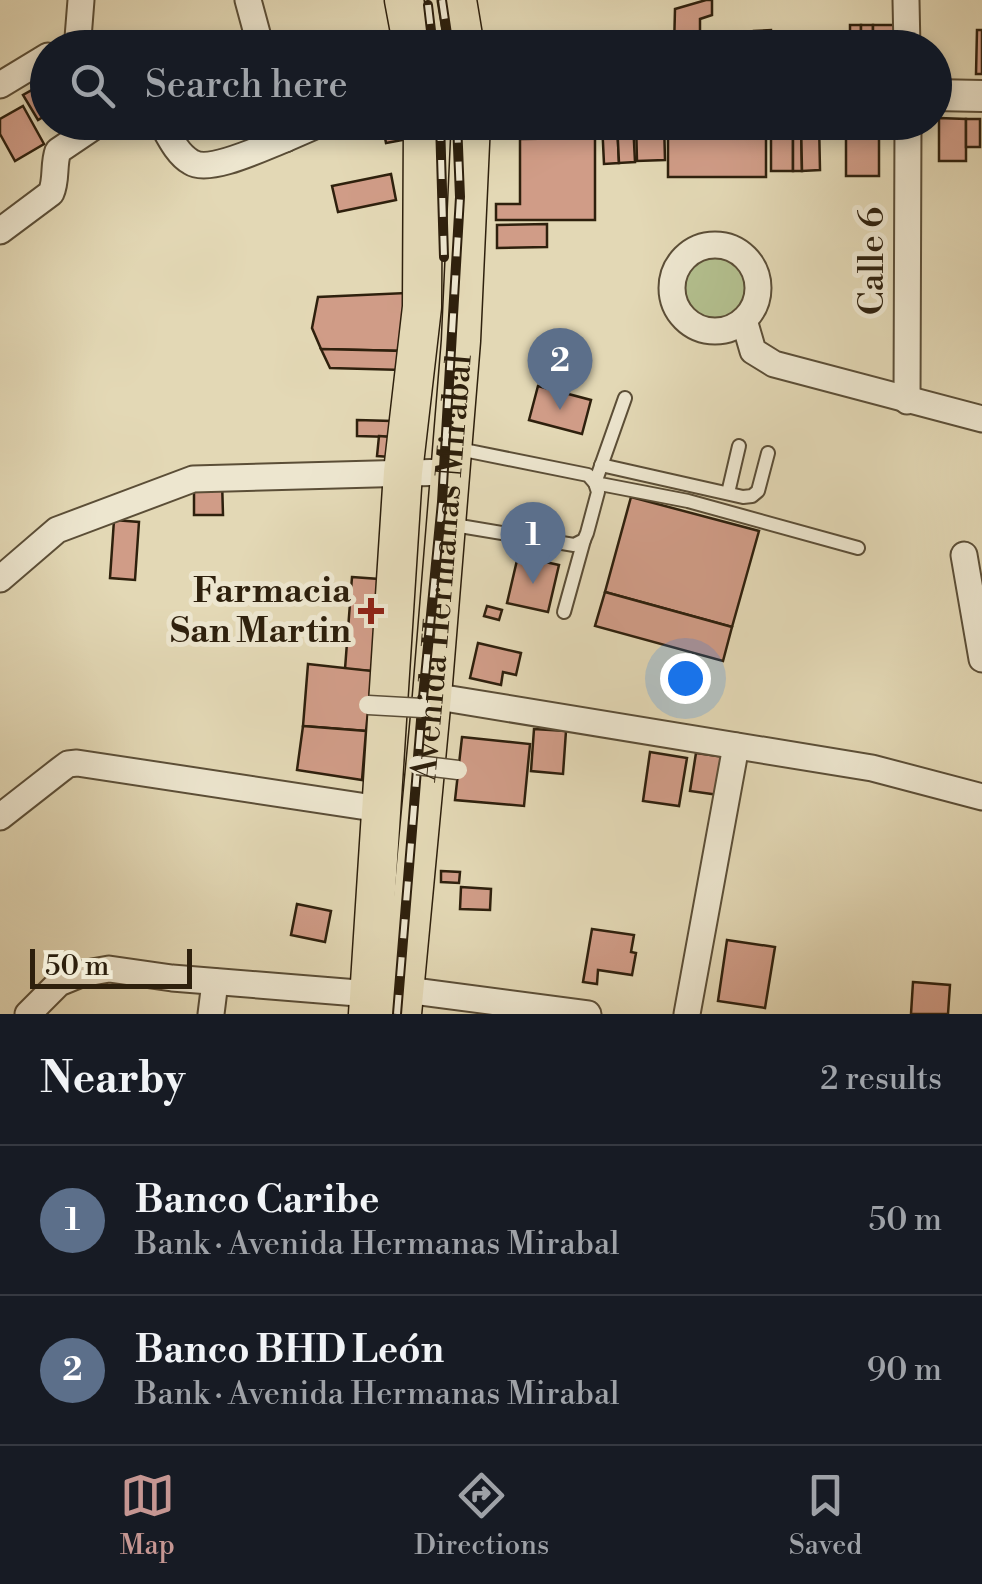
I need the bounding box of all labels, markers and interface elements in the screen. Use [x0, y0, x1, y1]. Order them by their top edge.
search box [30, 30, 952, 140]
icon: search [65, 58, 120, 113]
text: Search here [145, 62, 348, 109]
street label: Calle 6 [851, 207, 894, 315]
pin: 2 [528, 328, 592, 410]
street label: Avenida Hermanas Mirabal [402, 353, 481, 784]
pin: 1 [500, 502, 566, 584]
place label: Farmacia San Martin [170, 570, 352, 653]
marker: Farmacia San Martin [360, 600, 382, 622]
your location [660, 653, 711, 704]
scale bar [30, 944, 192, 988]
text: 50 m [45, 949, 109, 984]
text: Nearby [40, 1053, 185, 1106]
text: 2 results [820, 1059, 942, 1099]
text: Banco Caribe [135, 1177, 380, 1224]
text: 1 [65, 1200, 80, 1240]
text: 50 m [869, 1200, 942, 1240]
text: Bank · Avenida Hermanas Mirabal [135, 1224, 620, 1264]
text: Banco BHD León [135, 1327, 444, 1374]
text: 2 [62, 1350, 83, 1390]
text: 90 m [867, 1350, 942, 1390]
text: Bank · Avenida Hermanas Mirabal [135, 1374, 620, 1414]
tab: Map [120, 1468, 175, 1563]
tab: Directions [414, 1468, 549, 1563]
tab: Saved [789, 1468, 862, 1563]

